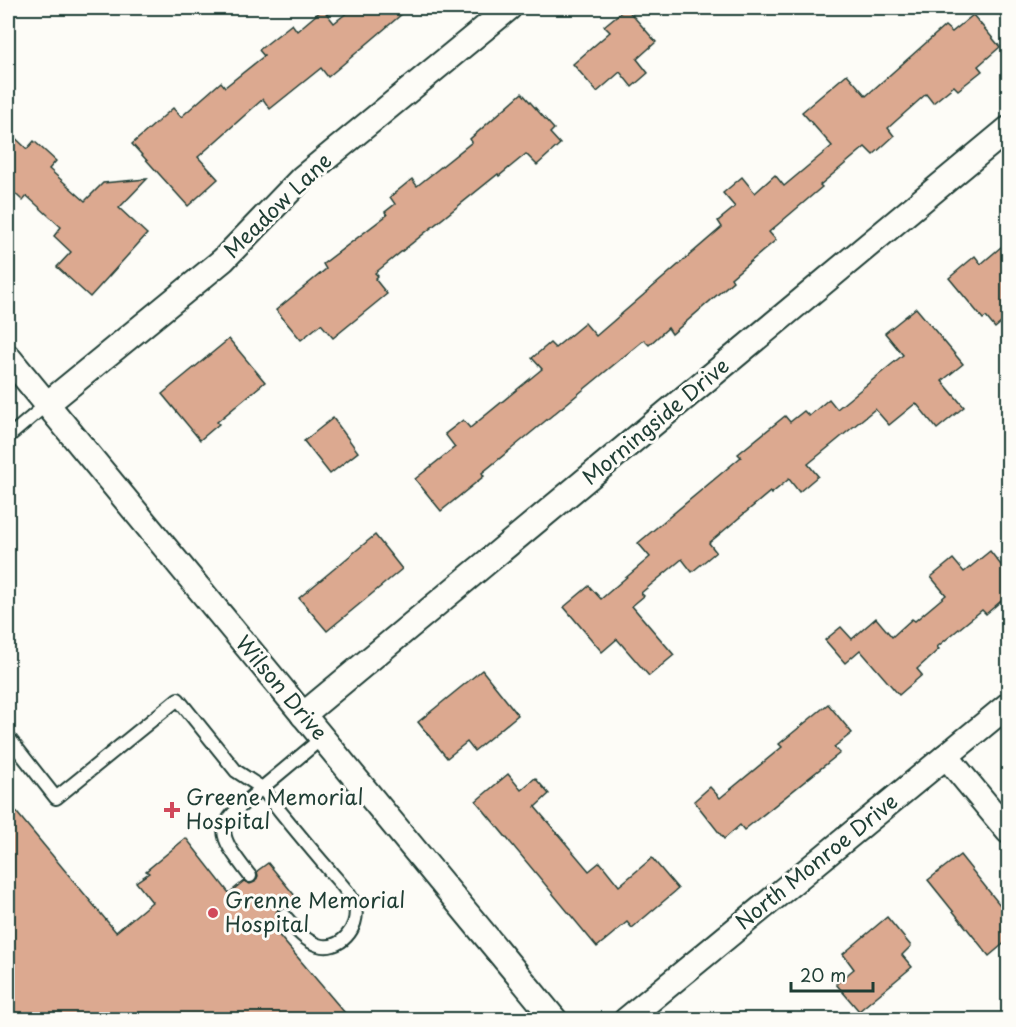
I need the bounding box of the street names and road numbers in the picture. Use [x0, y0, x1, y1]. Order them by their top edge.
street label: Meadow Lane [215, 145, 338, 264]
street label: Morningside Drive [574, 349, 735, 492]
street label: Wilson Drive [229, 627, 336, 746]
street label: North Monroe Drive [728, 785, 904, 936]

